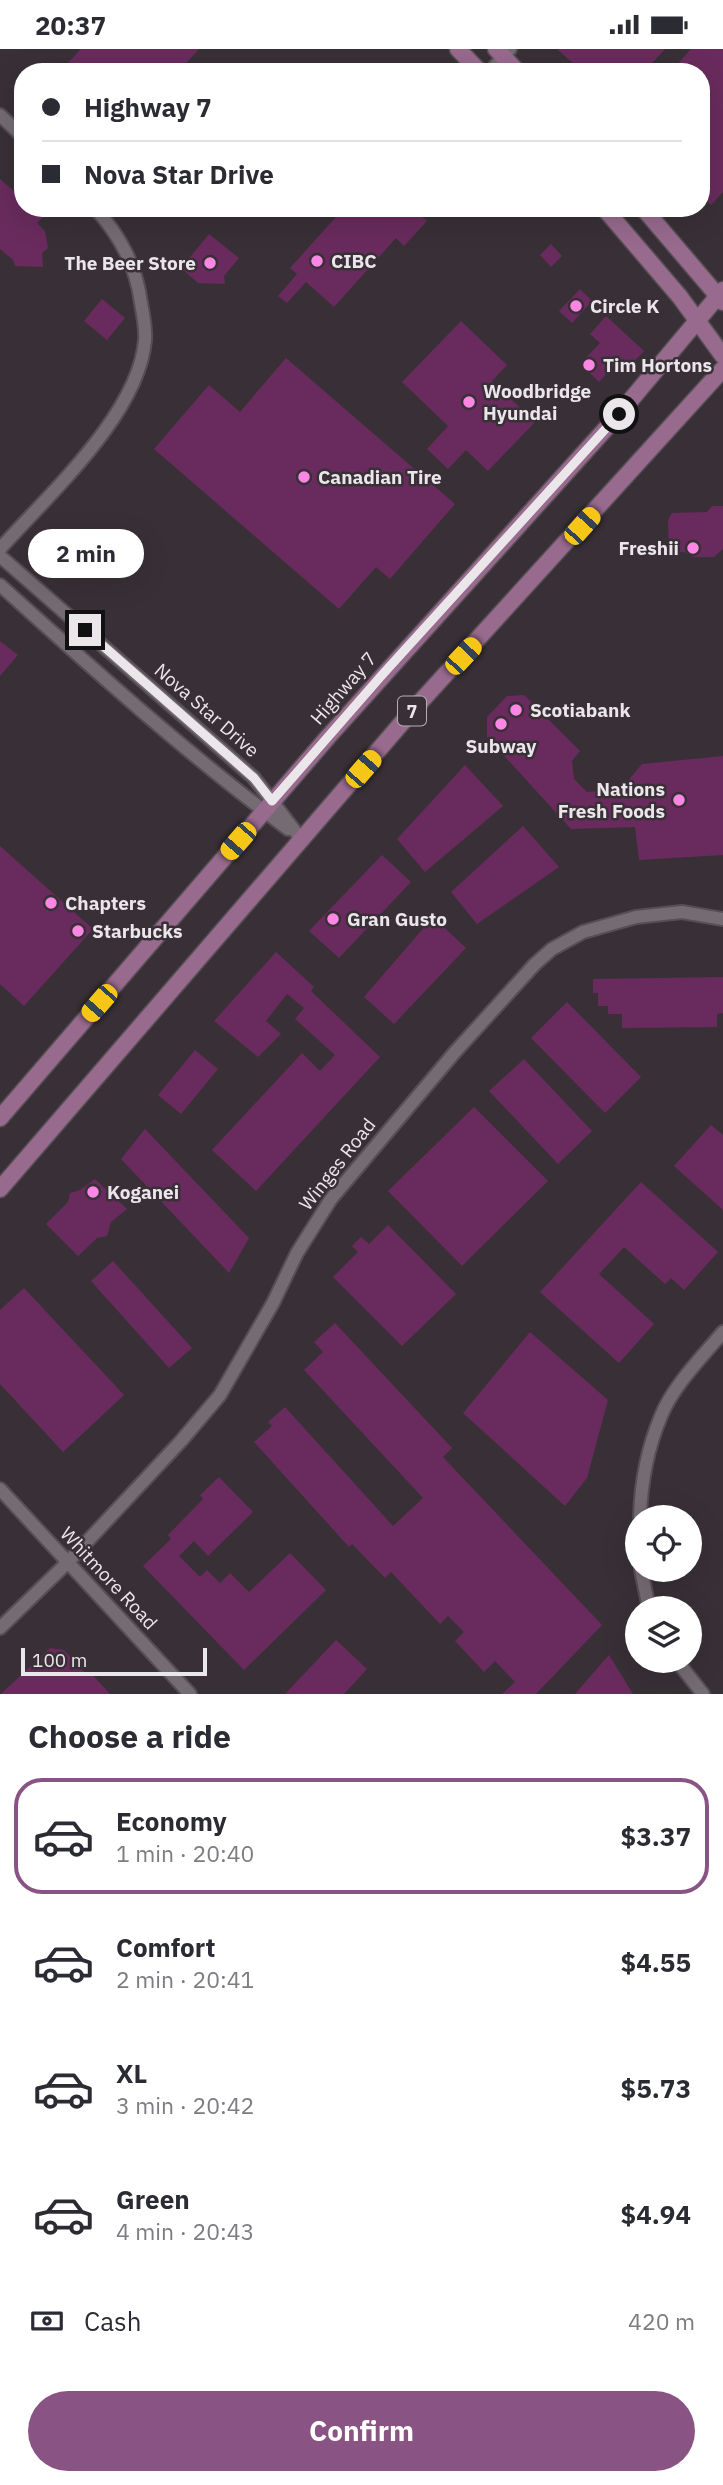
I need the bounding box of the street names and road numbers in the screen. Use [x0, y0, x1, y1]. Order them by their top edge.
street label: Highway 7 [305, 647, 381, 729]
street label: Nova Star Drive [150, 658, 264, 762]
road number: 7 [398, 697, 426, 725]
street label: Winges Road [294, 1113, 380, 1215]
street label: Whitmore Road [55, 1522, 163, 1634]

